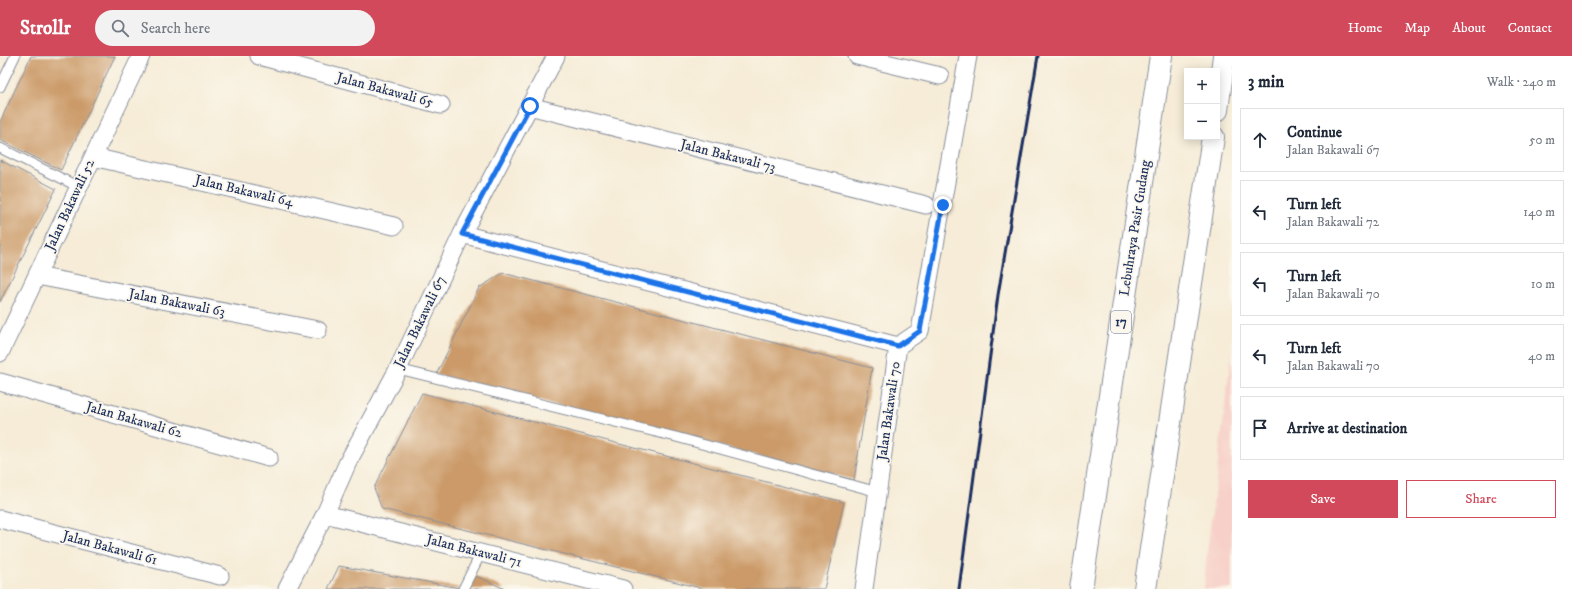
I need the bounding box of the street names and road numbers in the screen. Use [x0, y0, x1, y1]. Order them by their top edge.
street label: Jalan Bakawali 65 [333, 68, 435, 112]
street label: Jalan Bakawali 73 [677, 135, 778, 177]
street label: Jalan Bakawali 52 [40, 156, 99, 255]
street label: Lebuhraya Pasir Gudang [1115, 159, 1155, 297]
street label: Jalan Bakawali 64 [191, 170, 296, 211]
street label: Jalan Bakawali 67 [389, 273, 450, 373]
street label: Jalan Bakawali 63 [125, 284, 227, 321]
road number: 17 [1111, 311, 1131, 333]
street label: Jalan Bakawali 70 [873, 360, 905, 464]
street label: Jalan Bakawali 62 [82, 397, 184, 442]
street label: Jalan Bakawali 61 [59, 526, 159, 569]
street label: Jalan Bakawali 71 [423, 530, 524, 572]

